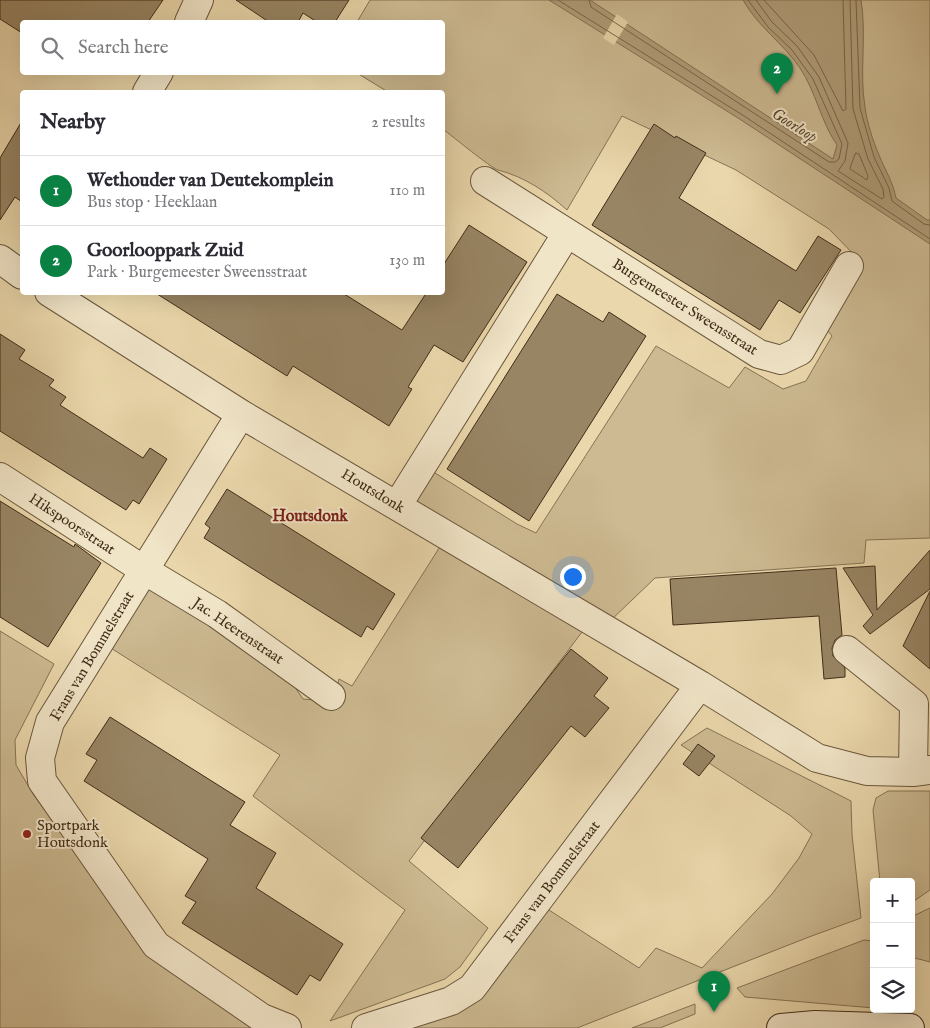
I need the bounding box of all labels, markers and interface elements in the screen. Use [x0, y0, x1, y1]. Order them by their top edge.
search box [20, 20, 445, 75]
icon: search [38, 34, 66, 62]
text: Search here [78, 36, 169, 60]
pin: 2 [761, 53, 793, 94]
water label: Goorloop [768, 104, 821, 148]
text: Nearby [40, 109, 105, 136]
text: 2 results [371, 113, 425, 133]
text: Wethouder van Deutekomplein [87, 169, 334, 193]
text: 1 [53, 181, 59, 201]
text: 110 m [389, 181, 425, 201]
text: Bus stop · Heeklaan [87, 193, 217, 213]
text: Goorlooppark Zuid [87, 239, 243, 263]
text: 2 [52, 251, 60, 271]
text: 130 m [389, 251, 425, 271]
street label: Burgemeester Sweensstraat [609, 254, 761, 360]
text: Park · Burgemeester Sweensstraat [87, 263, 307, 283]
street label: Houtsdonk [338, 465, 409, 518]
street label: Hikspoorsstraat [25, 489, 119, 559]
district label: Houtsdonk [272, 507, 348, 527]
your location [560, 564, 586, 590]
street label: Frans van Bommelstraat [46, 588, 138, 724]
street label: Jac. Heerenstraat [187, 592, 287, 669]
place label: Sportpark Houtsdonk [37, 816, 109, 852]
street label: Frans van Bommelstraat [500, 817, 604, 947]
marker: Sportpark Houtsdonk [21, 828, 33, 840]
map controls [870, 878, 915, 1013]
button: + [870, 878, 915, 923]
button: − [870, 923, 915, 968]
button: layers [870, 968, 915, 1013]
pin: 1 [698, 971, 730, 1012]

